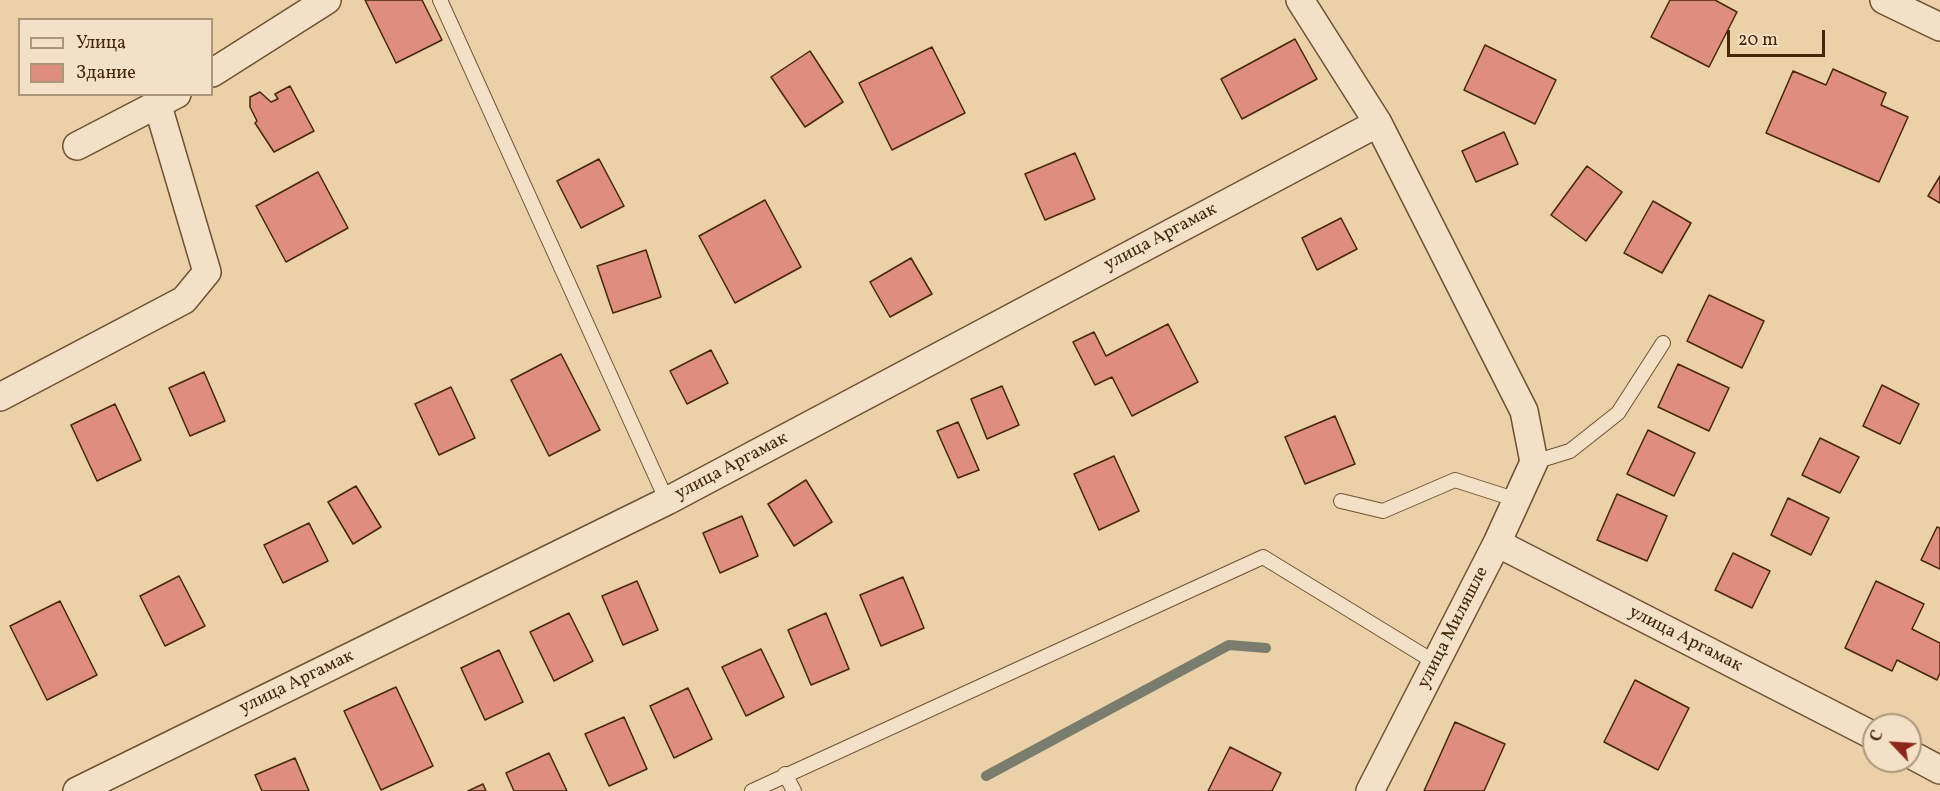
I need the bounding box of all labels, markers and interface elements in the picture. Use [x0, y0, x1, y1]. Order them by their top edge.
legend [18, 18, 213, 96]
scale bar [1730, 18, 1828, 56]
text: 20 m [1738, 28, 1778, 53]
text: Улица [76, 31, 126, 56]
text: Здание [76, 61, 136, 86]
street label: улица Аргамак [1101, 199, 1221, 277]
street label: улица Аргамак [672, 428, 792, 506]
street label: улица Миляшле [1414, 563, 1494, 693]
street label: улица Аргамак [1625, 602, 1745, 678]
street label: улица Аргамак [236, 646, 358, 720]
north arrow [1862, 713, 1922, 773]
text: С [1865, 727, 1890, 746]

